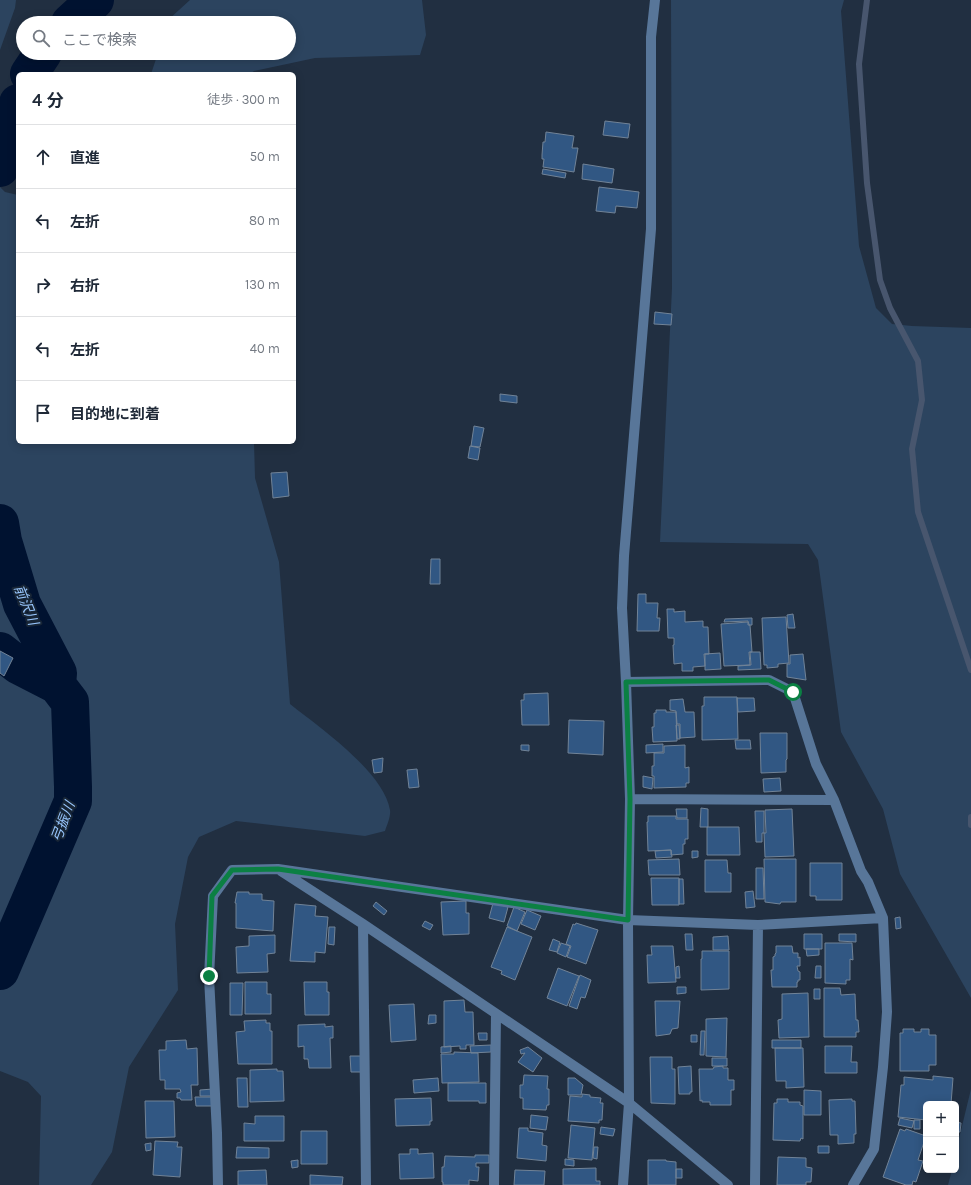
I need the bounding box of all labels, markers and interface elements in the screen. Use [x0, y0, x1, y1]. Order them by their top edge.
search box [16, 16, 296, 60]
icon: search [30, 27, 52, 49]
text: ここで検索 [62, 31, 137, 49]
text: 4 分 [32, 90, 63, 110]
text: 徒歩 · 300 m [207, 92, 280, 107]
icon: ahead [32, 146, 54, 168]
text: 直進 [70, 149, 100, 167]
text: 50 m [250, 149, 280, 164]
icon: left [32, 210, 54, 232]
text: 左折 [70, 213, 100, 231]
text: 80 m [249, 213, 280, 228]
icon: right [32, 274, 54, 296]
text: 右折 [70, 277, 100, 295]
text: 130 m [245, 277, 280, 292]
icon: left [32, 338, 54, 360]
text: 左折 [70, 341, 100, 359]
text: 40 m [250, 341, 280, 356]
icon: arrive [32, 402, 54, 424]
text: 目的地に到着 [70, 405, 160, 423]
water label: 前沢川 [10, 582, 42, 630]
route start [784, 683, 802, 701]
water label: 弓振川 [48, 797, 79, 845]
route end [200, 967, 218, 985]
map controls [923, 1101, 959, 1173]
button: + [923, 1101, 959, 1137]
button: − [923, 1137, 959, 1173]

